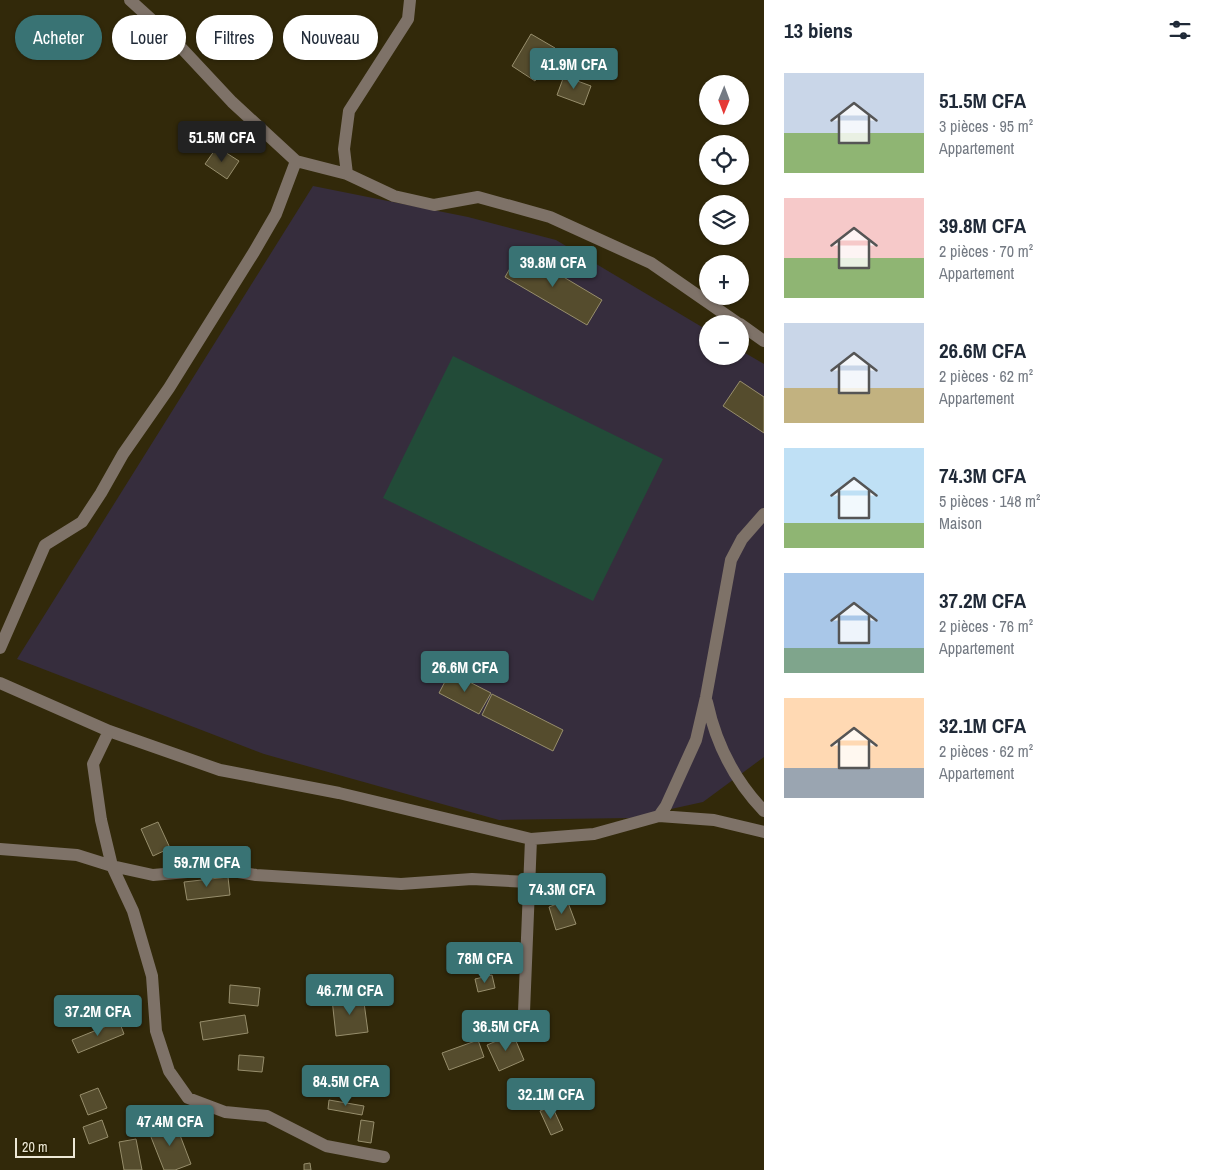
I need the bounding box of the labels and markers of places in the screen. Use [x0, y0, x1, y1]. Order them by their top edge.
pin: 41.9M CFA [517, 48, 631, 90]
pin: 51.5M CFA [165, 120, 279, 163]
pin: 39.8M CFA [496, 246, 610, 288]
pin: 26.6M CFA [408, 650, 522, 693]
pin: 59.7M CFA [150, 846, 264, 888]
pin: 74.3M CFA [505, 872, 619, 915]
pin: 78M CFA [439, 942, 531, 984]
pin: 46.7M CFA [293, 974, 407, 1016]
pin: 37.2M CFA [41, 994, 155, 1037]
pin: 36.5M CFA [449, 1010, 563, 1052]
pin: 84.5M CFA [289, 1064, 403, 1107]
pin: 32.1M CFA [494, 1078, 608, 1120]
pin: 47.4M CFA [113, 1104, 227, 1147]

